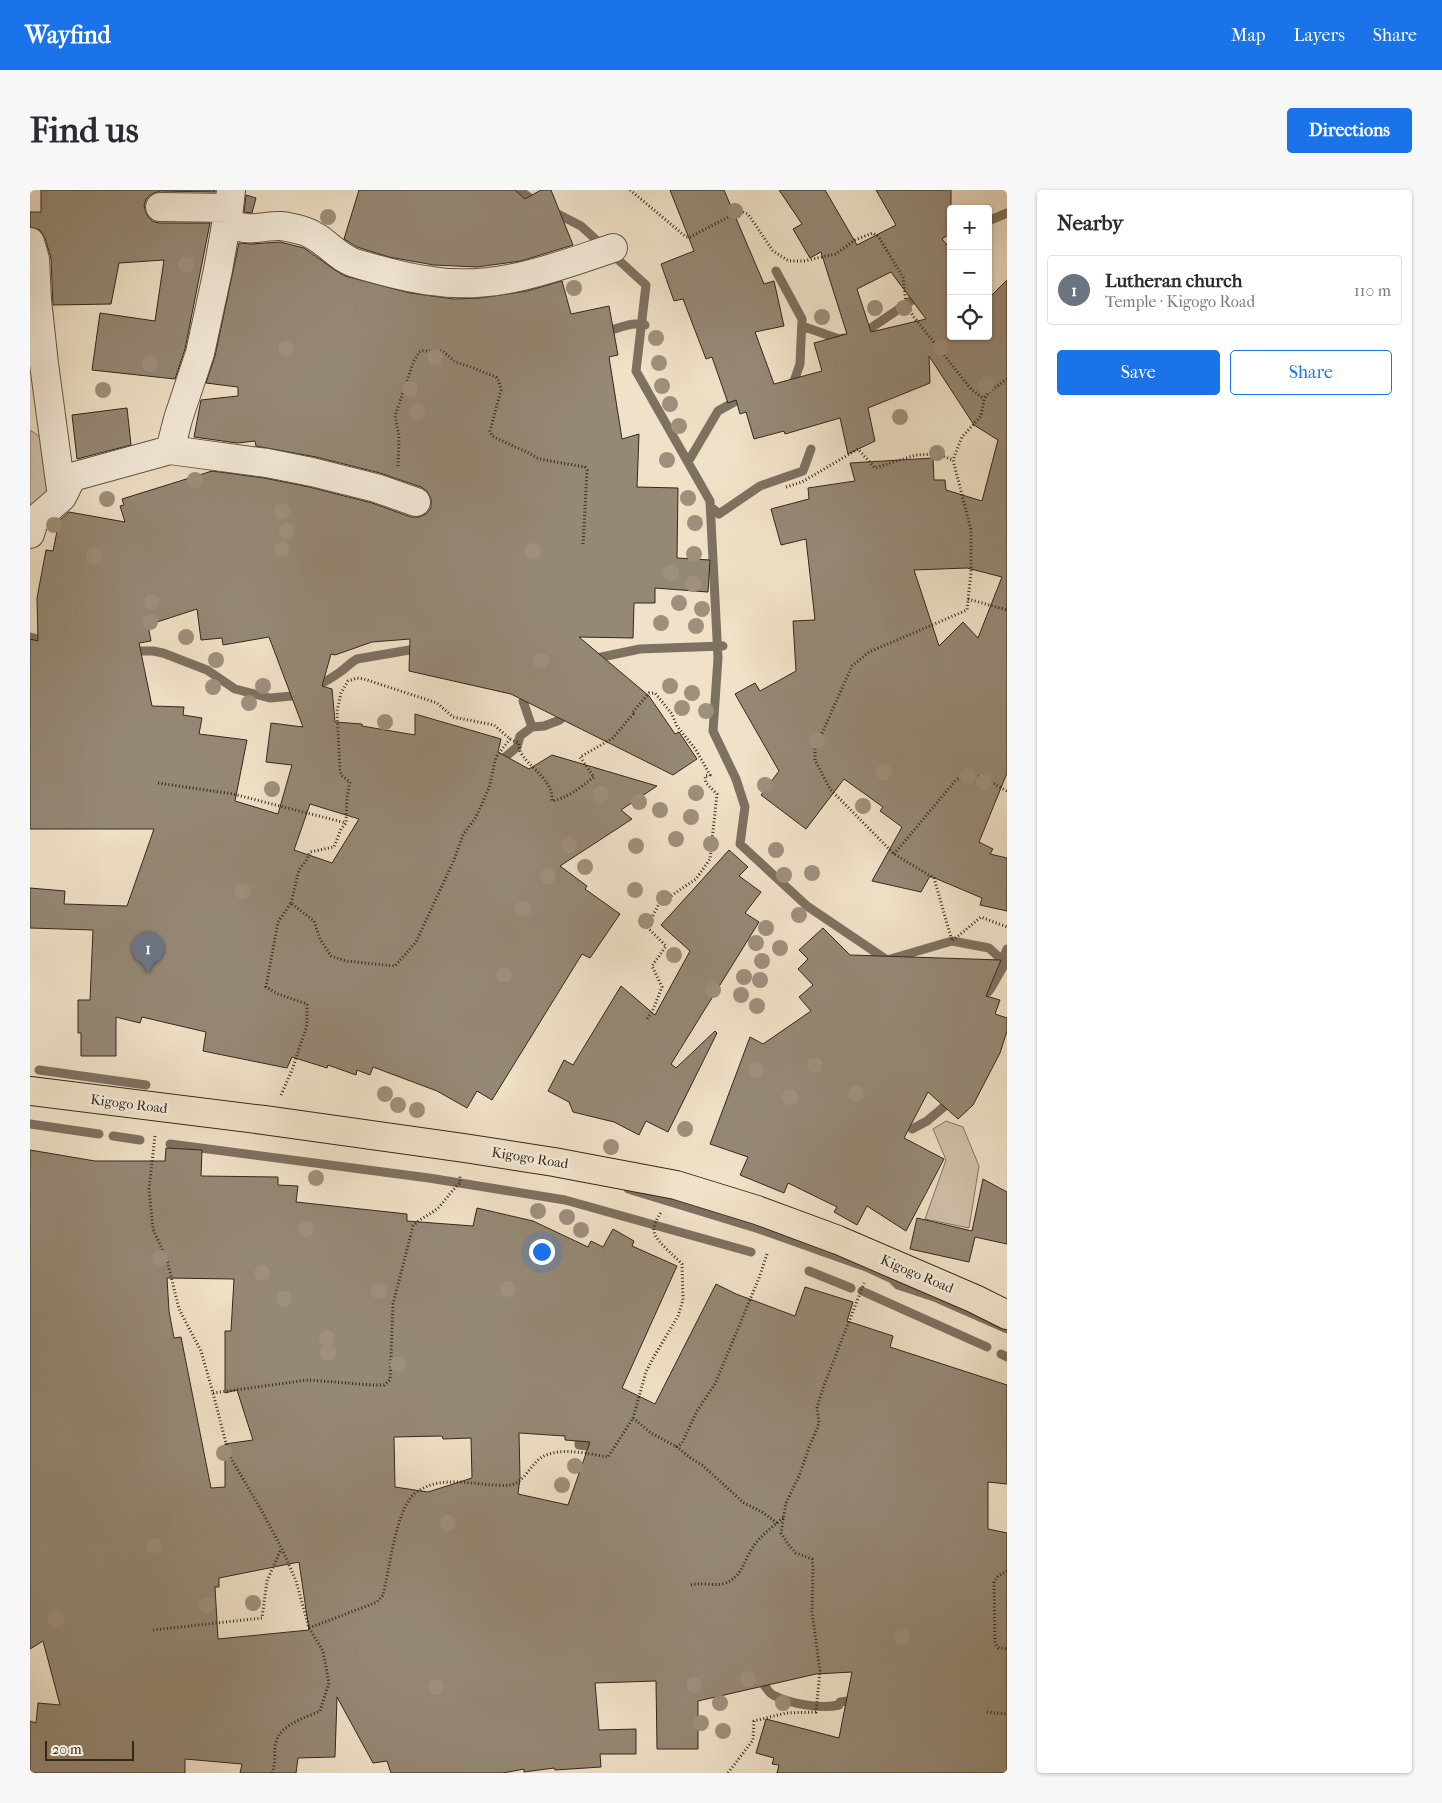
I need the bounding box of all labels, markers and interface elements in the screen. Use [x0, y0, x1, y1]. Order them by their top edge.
text: Wayfind [25, 21, 111, 49]
text: Map [1231, 25, 1265, 46]
text: Layers [1293, 25, 1345, 46]
text: Share [1373, 25, 1417, 46]
button: Directions [1287, 108, 1412, 153]
text: Find us [30, 110, 139, 151]
map controls [947, 205, 992, 340]
button: + [947, 205, 992, 250]
text: Nearby [1057, 211, 1123, 235]
button: − [947, 250, 992, 295]
text: Lutheran church [1105, 270, 1242, 292]
text: 1 [1071, 281, 1077, 300]
text: 110 m [1354, 281, 1391, 300]
text: Temple · Kigogo Road [1105, 292, 1255, 311]
button: locate [947, 295, 992, 340]
button: Save [1057, 350, 1220, 395]
button: Share [1230, 350, 1392, 395]
pin: 1 [132, 932, 164, 973]
street label: Kigogo Road [89, 1091, 169, 1117]
street label: Kigogo Road [490, 1144, 570, 1173]
your location [529, 1239, 555, 1265]
street label: Kigogo Road [878, 1251, 956, 1297]
scale bar [45, 1738, 134, 1761]
text: 20 m [52, 1741, 82, 1758]

